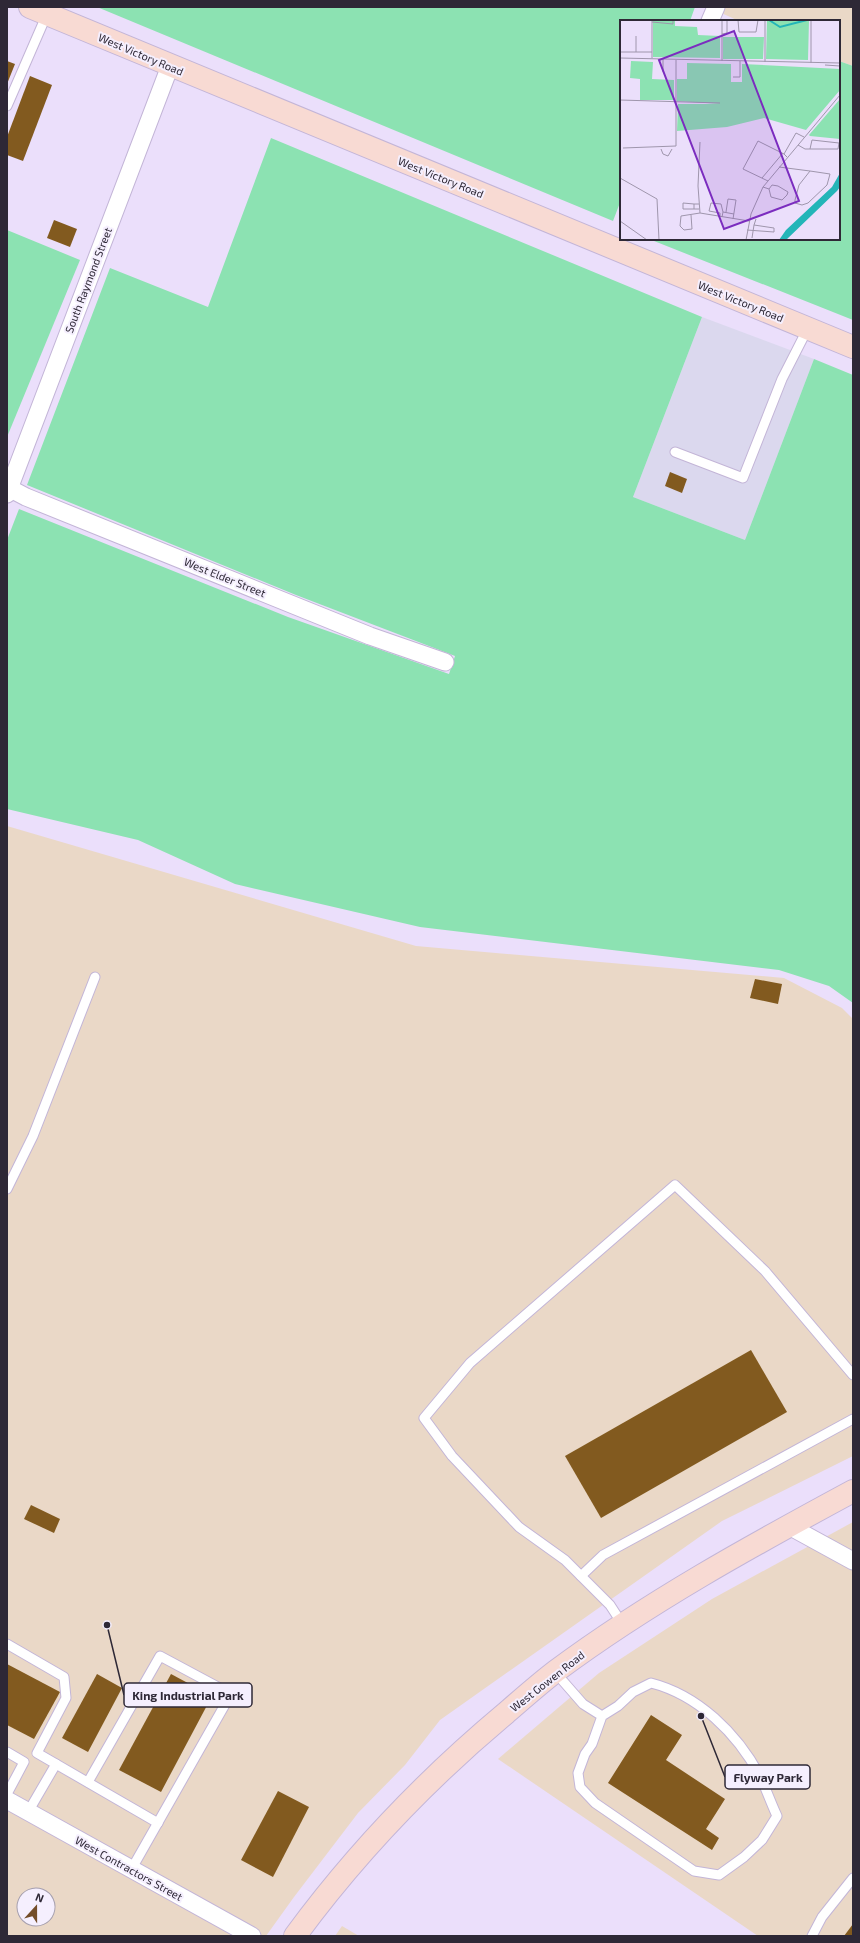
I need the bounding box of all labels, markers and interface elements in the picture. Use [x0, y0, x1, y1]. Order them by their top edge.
inset map [620, 20, 840, 240]
street label: West Victory Road [97, 30, 185, 78]
street label: West Victory Road [396, 154, 486, 200]
street label: South Raymond Street [62, 225, 114, 335]
street label: West Victory Road [696, 278, 786, 324]
street label: West Elder Street [182, 555, 268, 599]
street label: West Gowen Road [507, 1648, 587, 1714]
callout: King Industrial Park [124, 1683, 252, 1707]
text: King Industrial Park [132, 1688, 244, 1702]
callout: Flyway Park [725, 1765, 810, 1789]
text: Flyway Park [733, 1770, 803, 1785]
street label: West Contractors Street [73, 1833, 185, 1903]
north arrow [16, 1887, 56, 1927]
text: N [34, 1890, 46, 1905]

